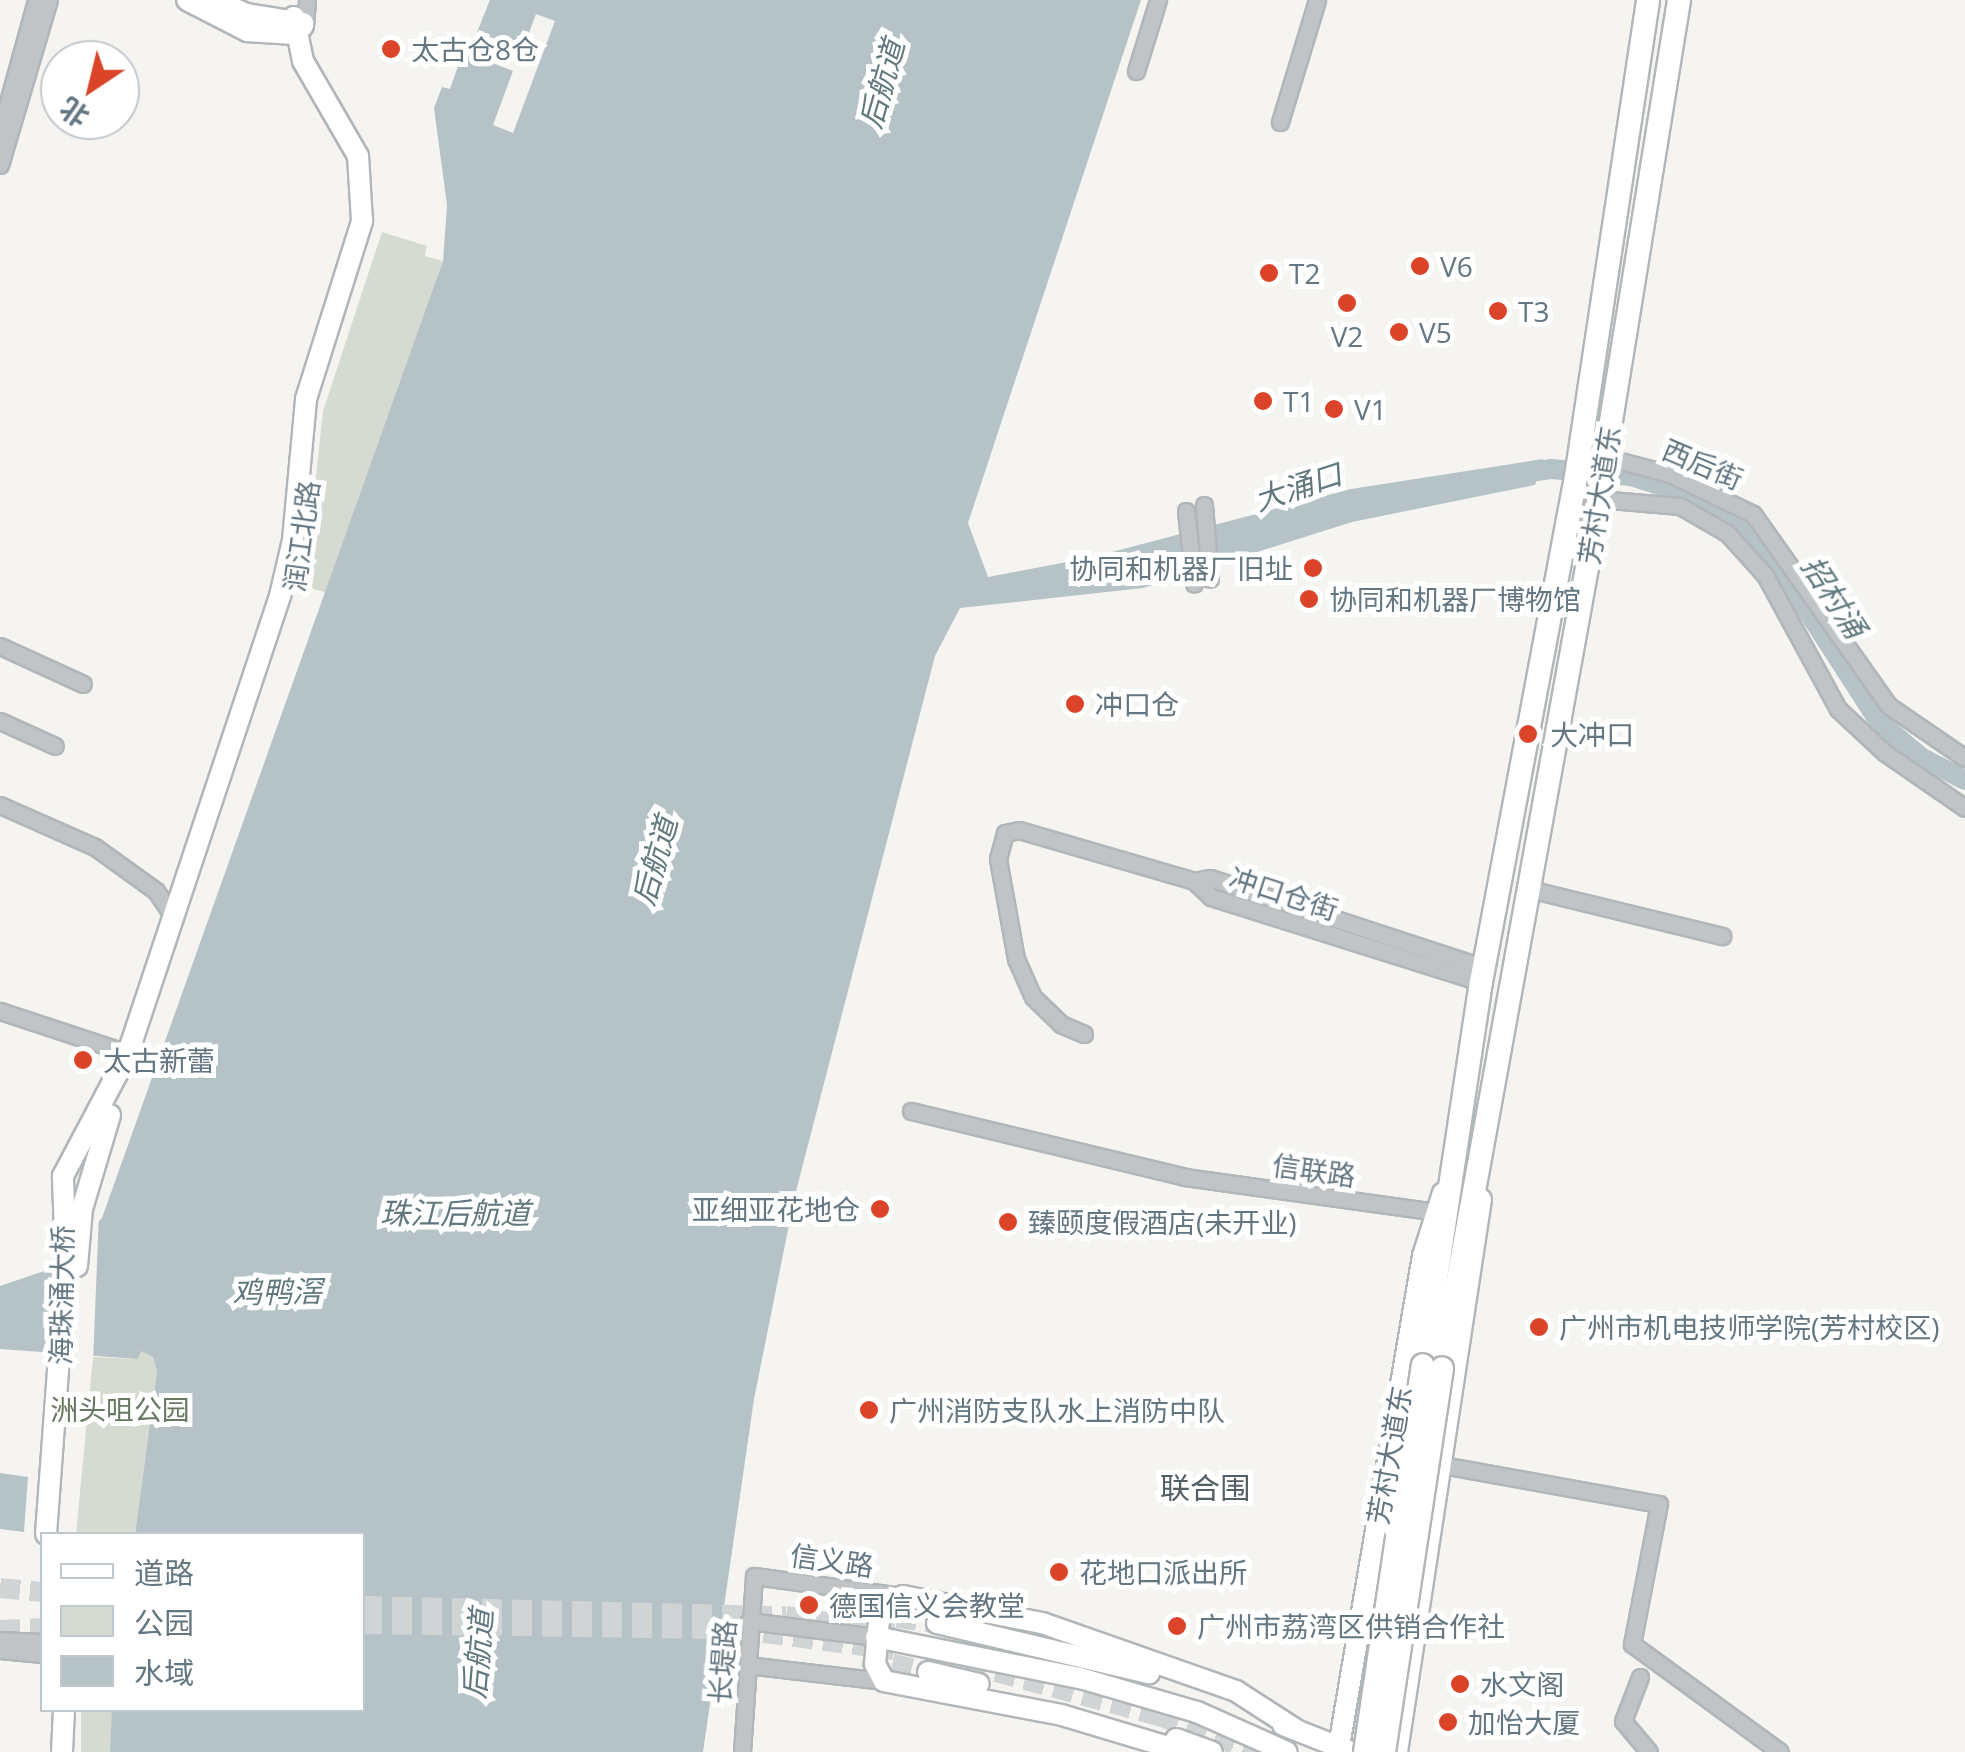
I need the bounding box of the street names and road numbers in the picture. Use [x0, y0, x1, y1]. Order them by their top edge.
street label: 芳村大道东 [1571, 423, 1627, 567]
street label: 西后街 [1658, 432, 1748, 496]
street label: 润江北路 [277, 478, 325, 594]
street label: 冲口仓街 [1226, 860, 1342, 926]
street label: 信联路 [1270, 1148, 1358, 1192]
street label: 海珠涌大桥 [43, 1225, 79, 1365]
street label: 芳村大道东 [1360, 1383, 1418, 1527]
street label: 信义路 [788, 1538, 876, 1582]
street label: 长堤路 [702, 1619, 742, 1705]

